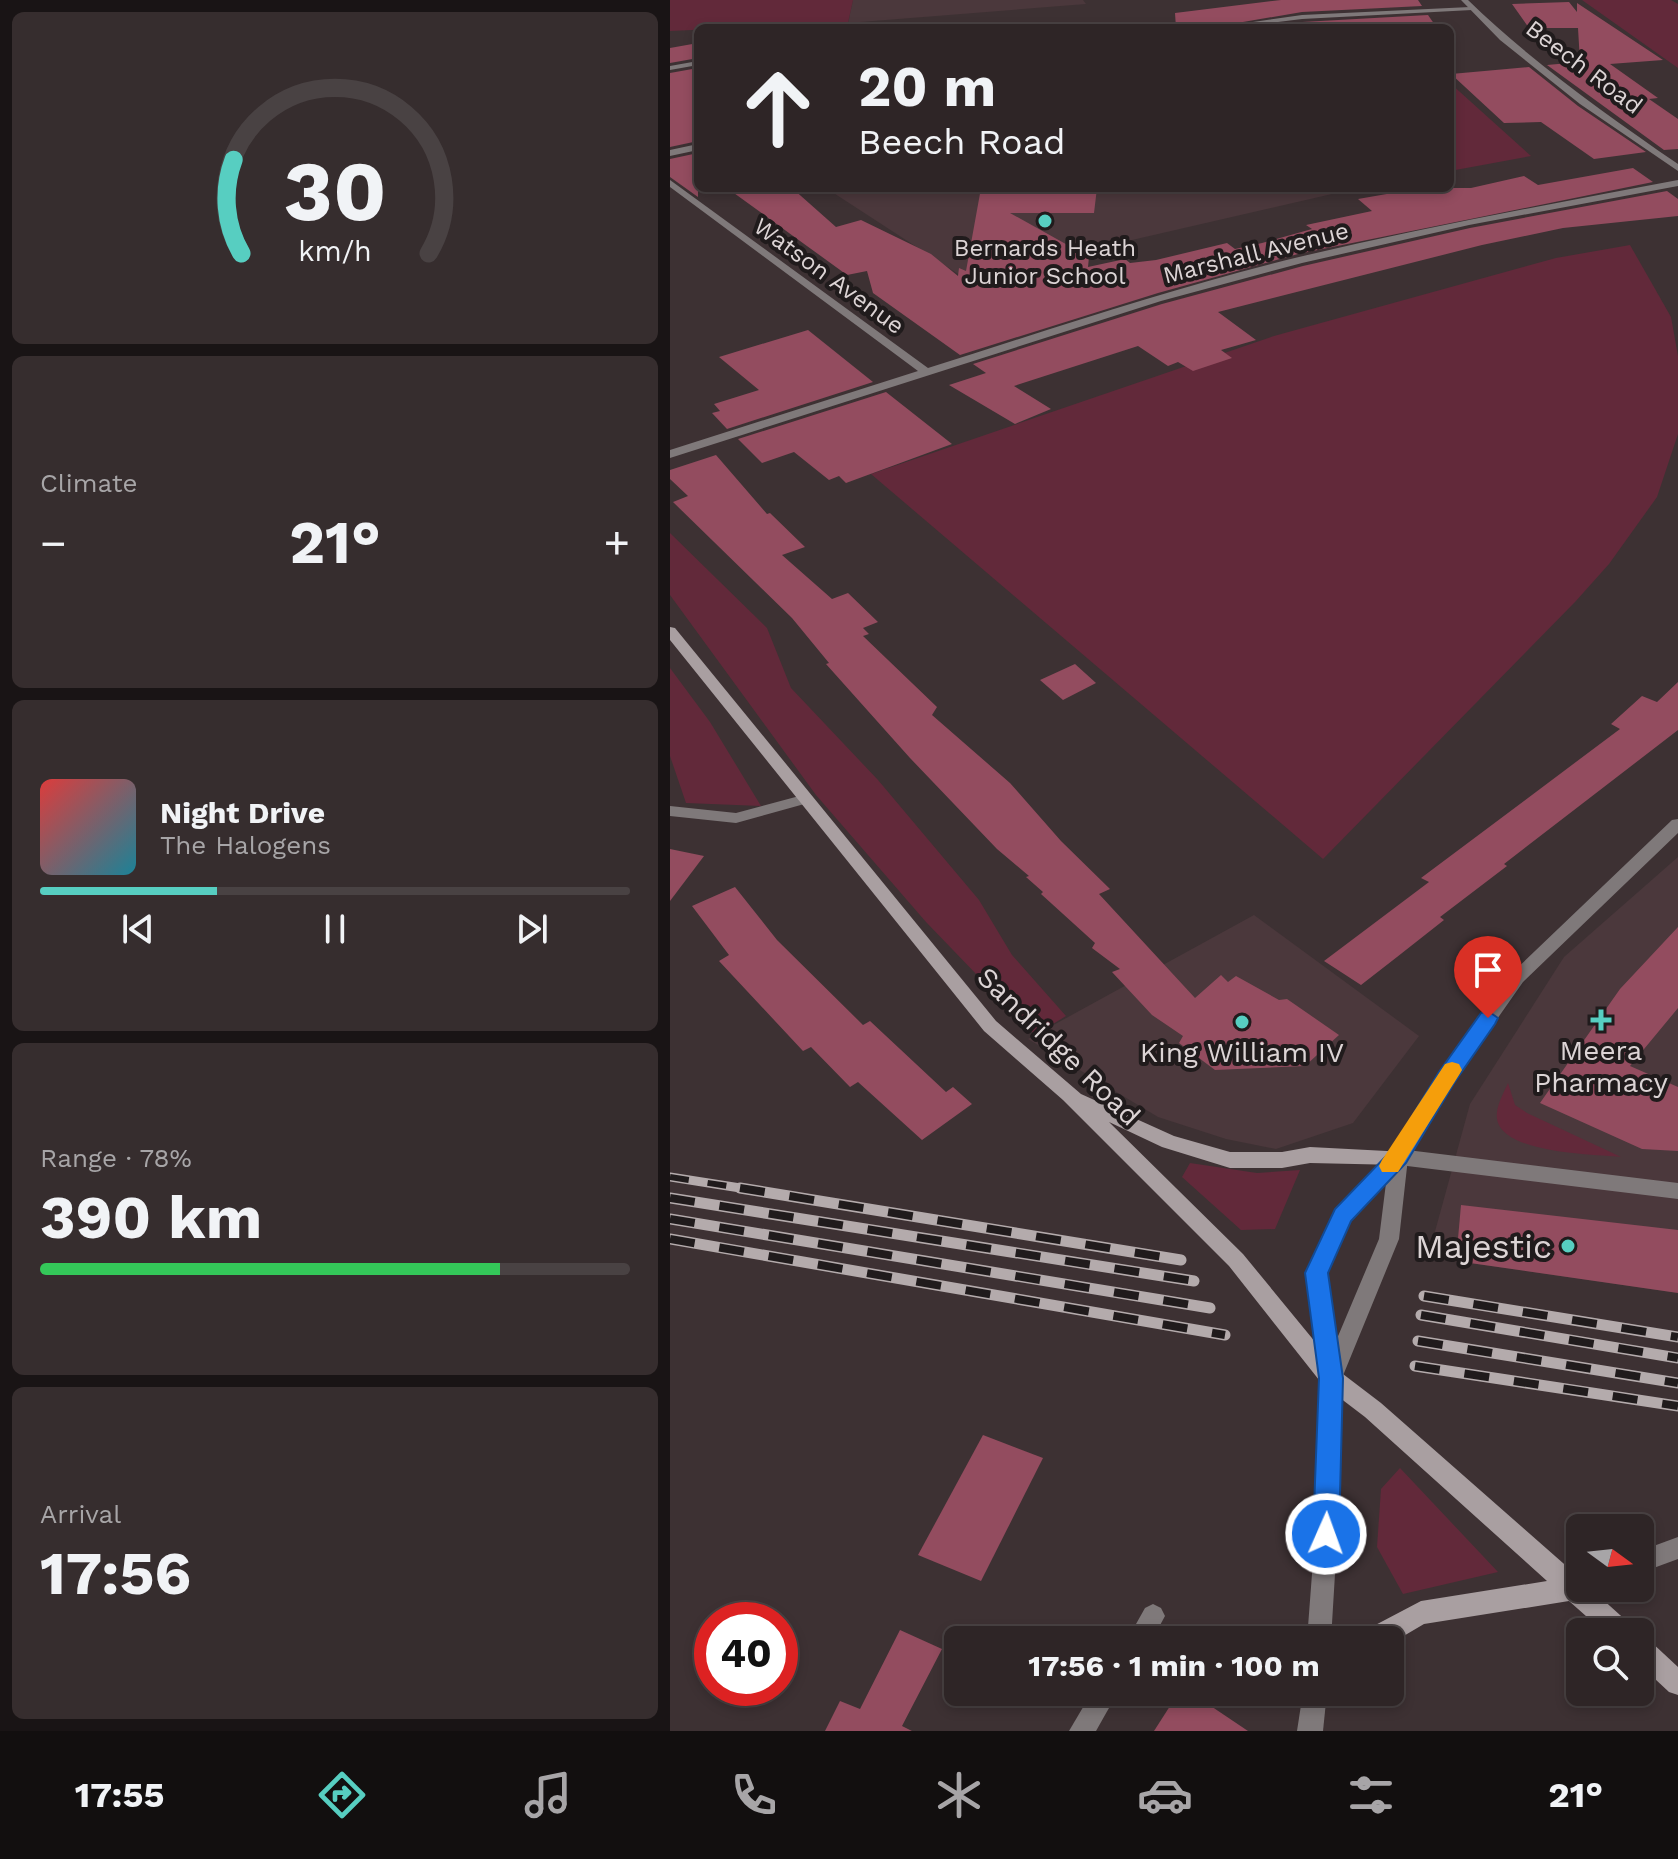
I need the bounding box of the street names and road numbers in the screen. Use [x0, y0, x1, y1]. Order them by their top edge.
street label: Beech Road [1520, 14, 1648, 120]
street label: Watson Avenue [748, 212, 910, 340]
street label: Marshall Avenue [1160, 216, 1352, 290]
street label: Sandridge Road [970, 960, 1147, 1132]

